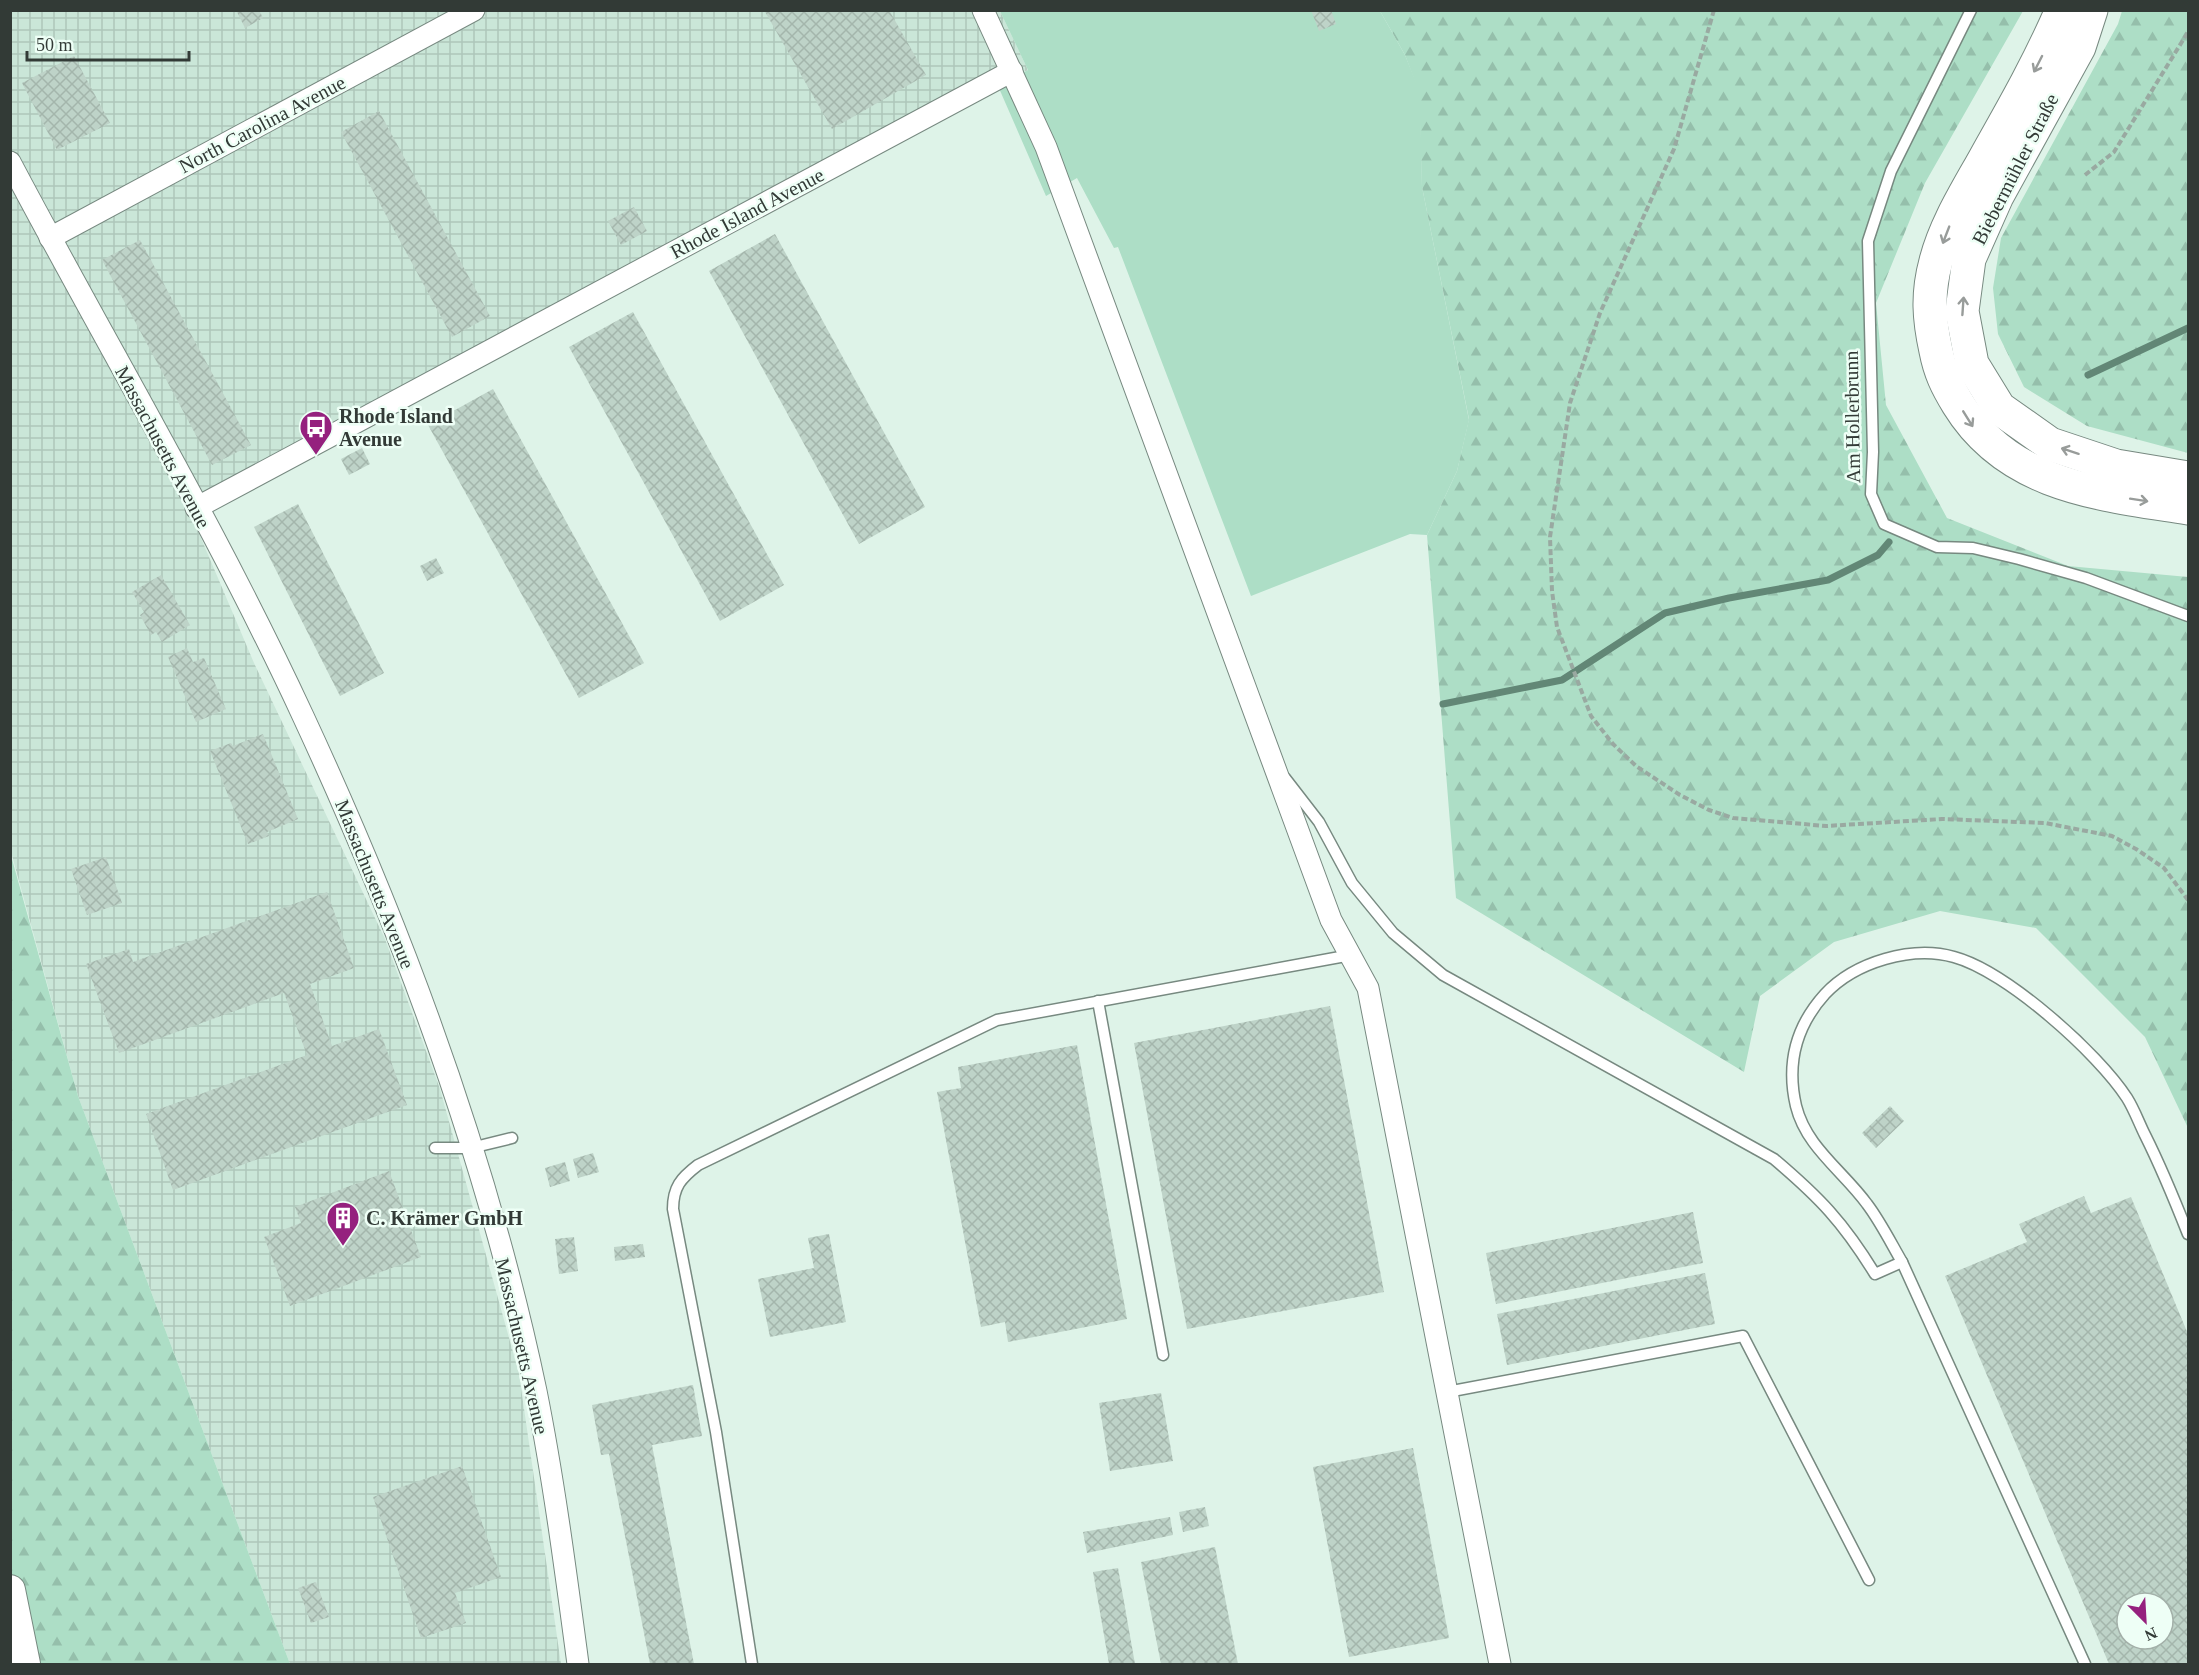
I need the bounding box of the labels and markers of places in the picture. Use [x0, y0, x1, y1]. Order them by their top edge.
place label: Rhode Island Avenue [339, 405, 453, 450]
bus stop icon: Rhode Island Avenue [298, 409, 334, 456]
building icon: C. Krämer GmbH [325, 1200, 361, 1247]
place label: C. Krämer GmbH [366, 1207, 523, 1229]

